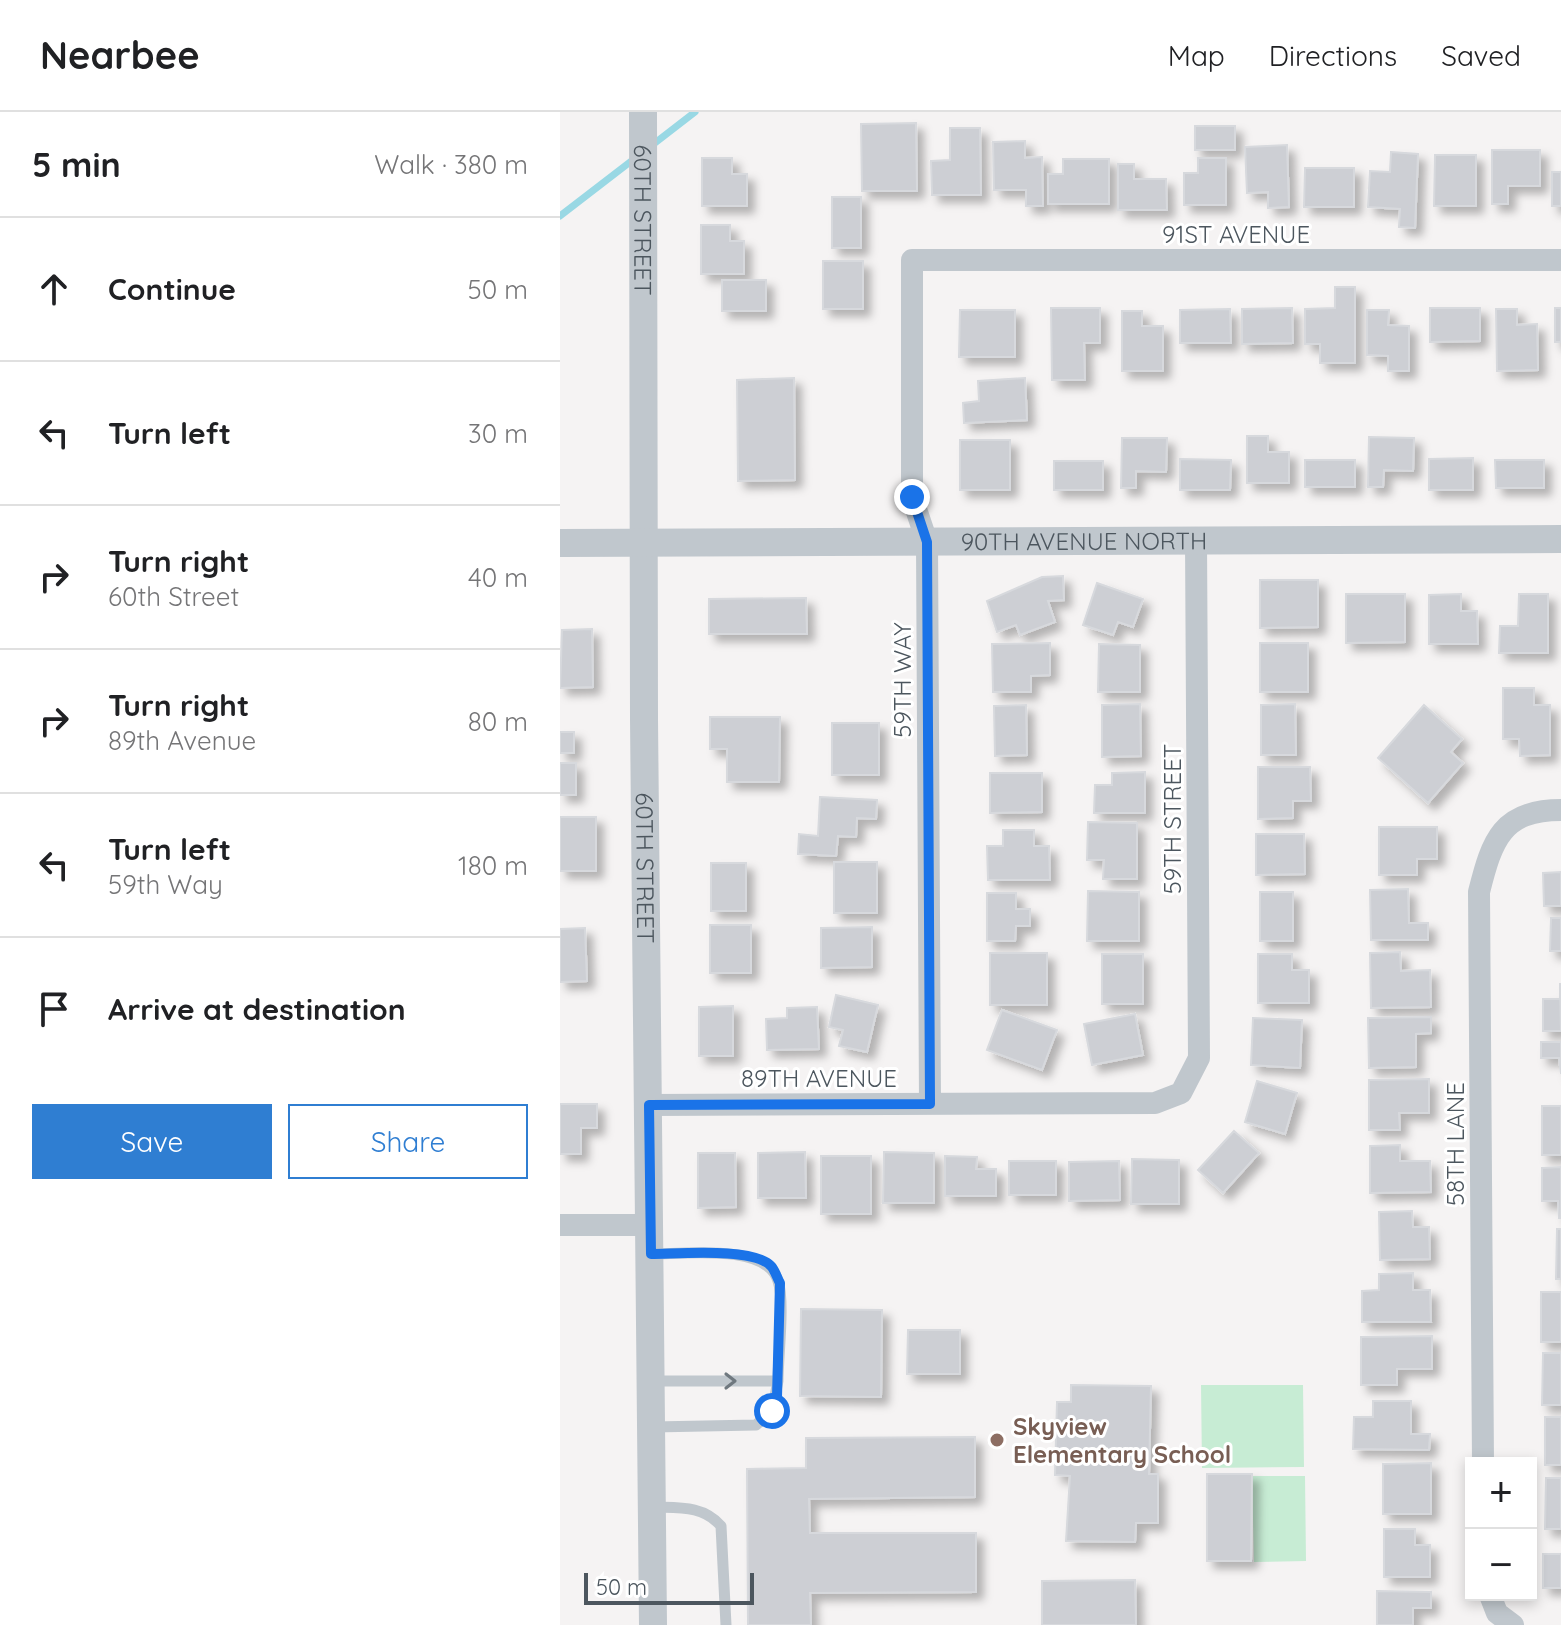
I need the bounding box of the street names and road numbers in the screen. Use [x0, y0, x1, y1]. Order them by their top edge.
street label: 60TH STREET [628, 144, 658, 296]
street label: 91ST AVENUE [1162, 219, 1310, 249]
street label: 90TH AVENUE NORTH [961, 525, 1207, 556]
street label: 59TH WAY [887, 622, 917, 738]
street label: 59TH STREET [1157, 744, 1187, 894]
street label: 60TH STREET [630, 792, 661, 944]
street label: 89TH AVENUE [741, 1063, 897, 1093]
street label: 58TH LANE [1440, 1082, 1470, 1206]

